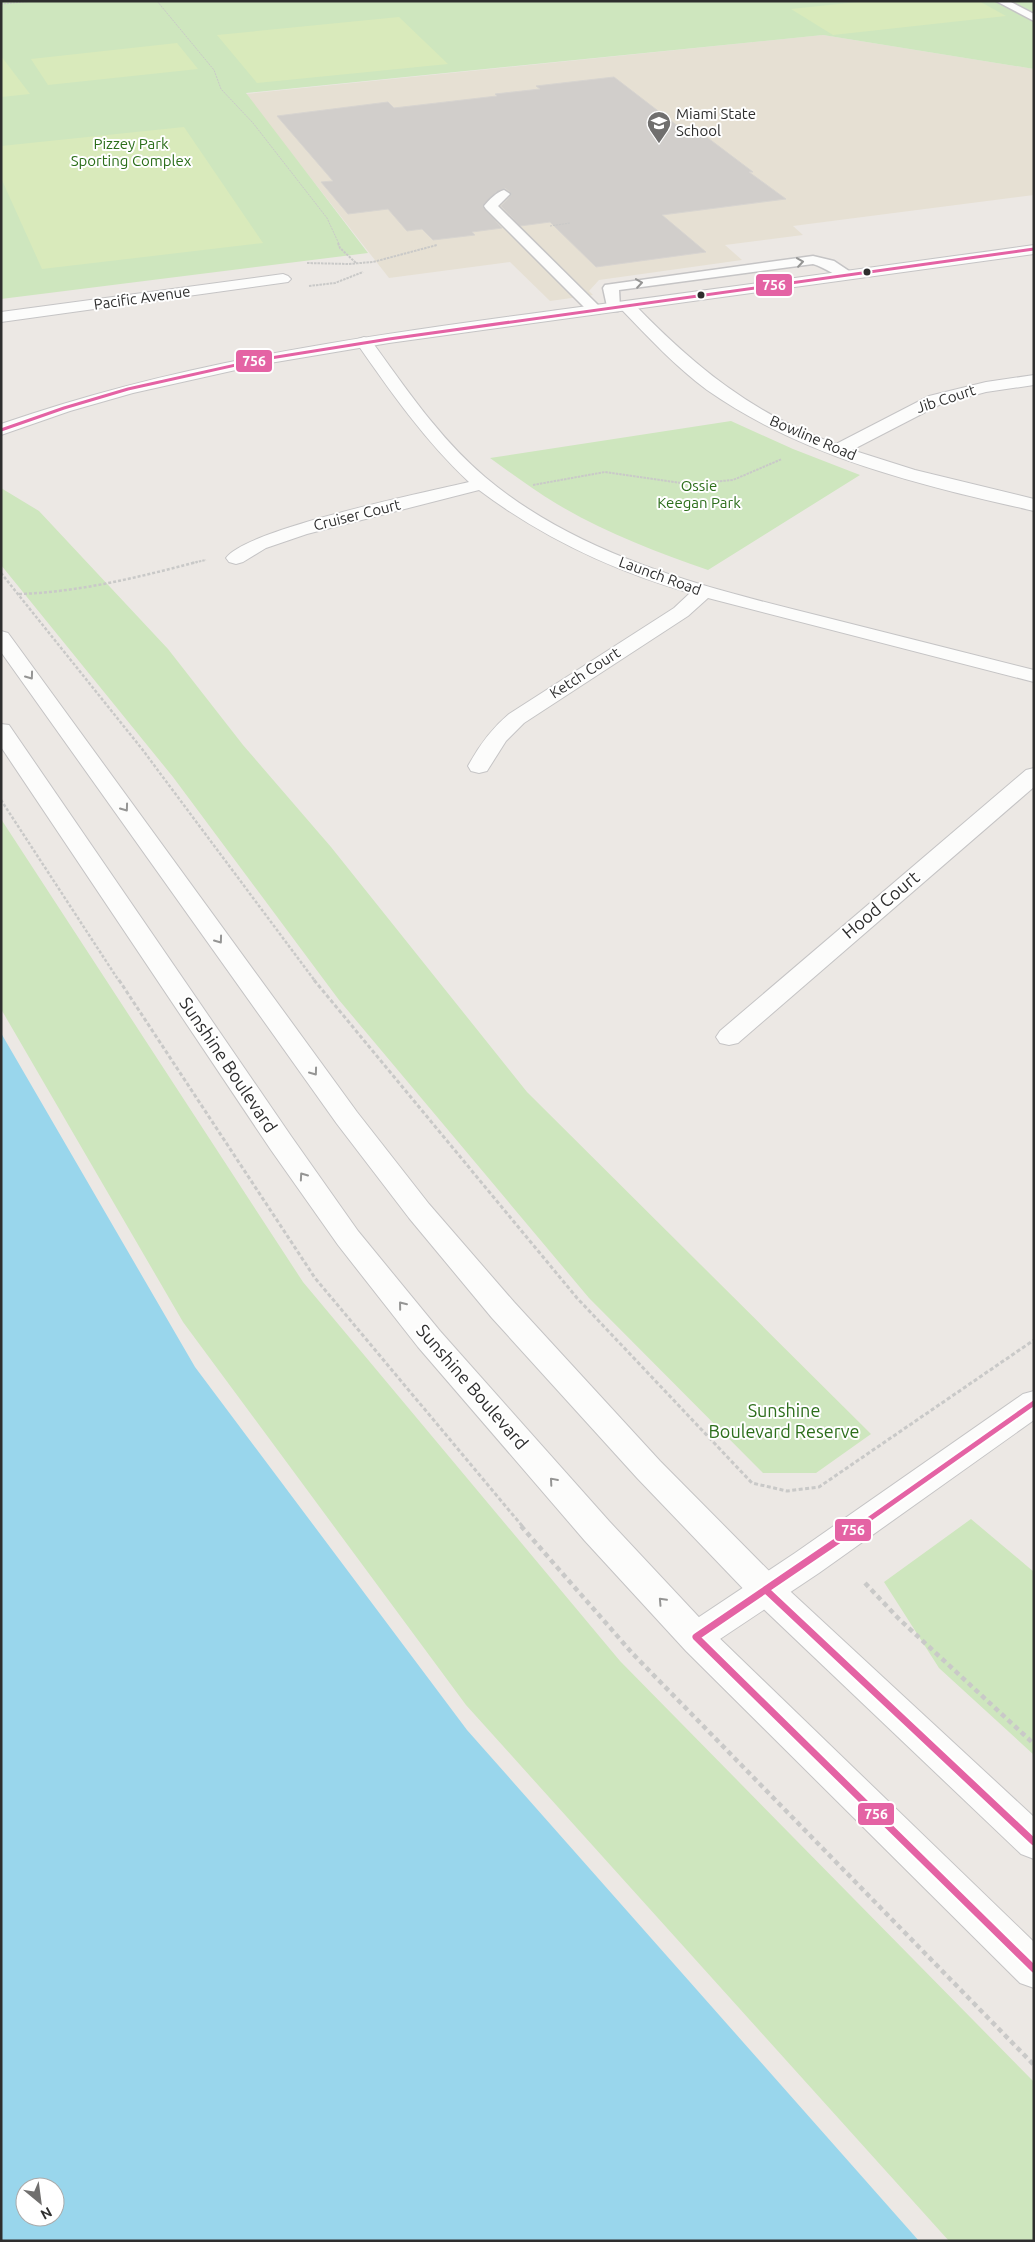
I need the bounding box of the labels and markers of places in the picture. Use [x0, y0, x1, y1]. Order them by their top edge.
place label: Miami State School [676, 105, 756, 139]
school or university icon: Miami State School [646, 110, 672, 144]
unlabelled marker [862, 267, 872, 277]
unlabelled marker [696, 290, 706, 300]

